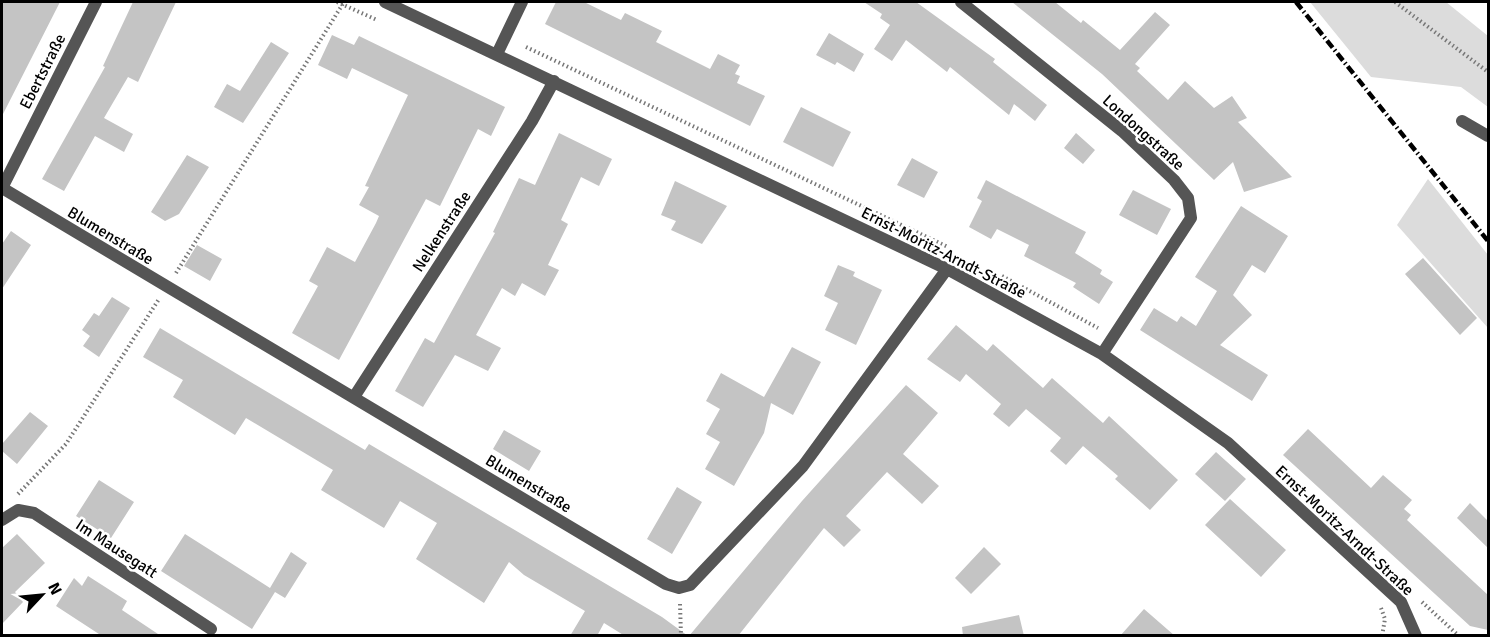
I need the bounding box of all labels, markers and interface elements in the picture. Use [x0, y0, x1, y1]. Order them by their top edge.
street label: Ebertstraße [15, 30, 70, 112]
street label: Londongstraße [1098, 91, 1188, 175]
street label: Nelkenstraße [408, 187, 475, 276]
street label: Blumenstraße [64, 202, 157, 269]
street label: Ernst-Moritz-Arndt-Straße [858, 203, 1029, 303]
street label: Blumenstraße [482, 450, 575, 517]
street label: Ernst-Moritz-Arndt-Straße [1271, 461, 1418, 600]
street label: Im Mausegatt [72, 515, 161, 583]
north arrow [12, 565, 72, 625]
text: N [43, 579, 66, 598]

